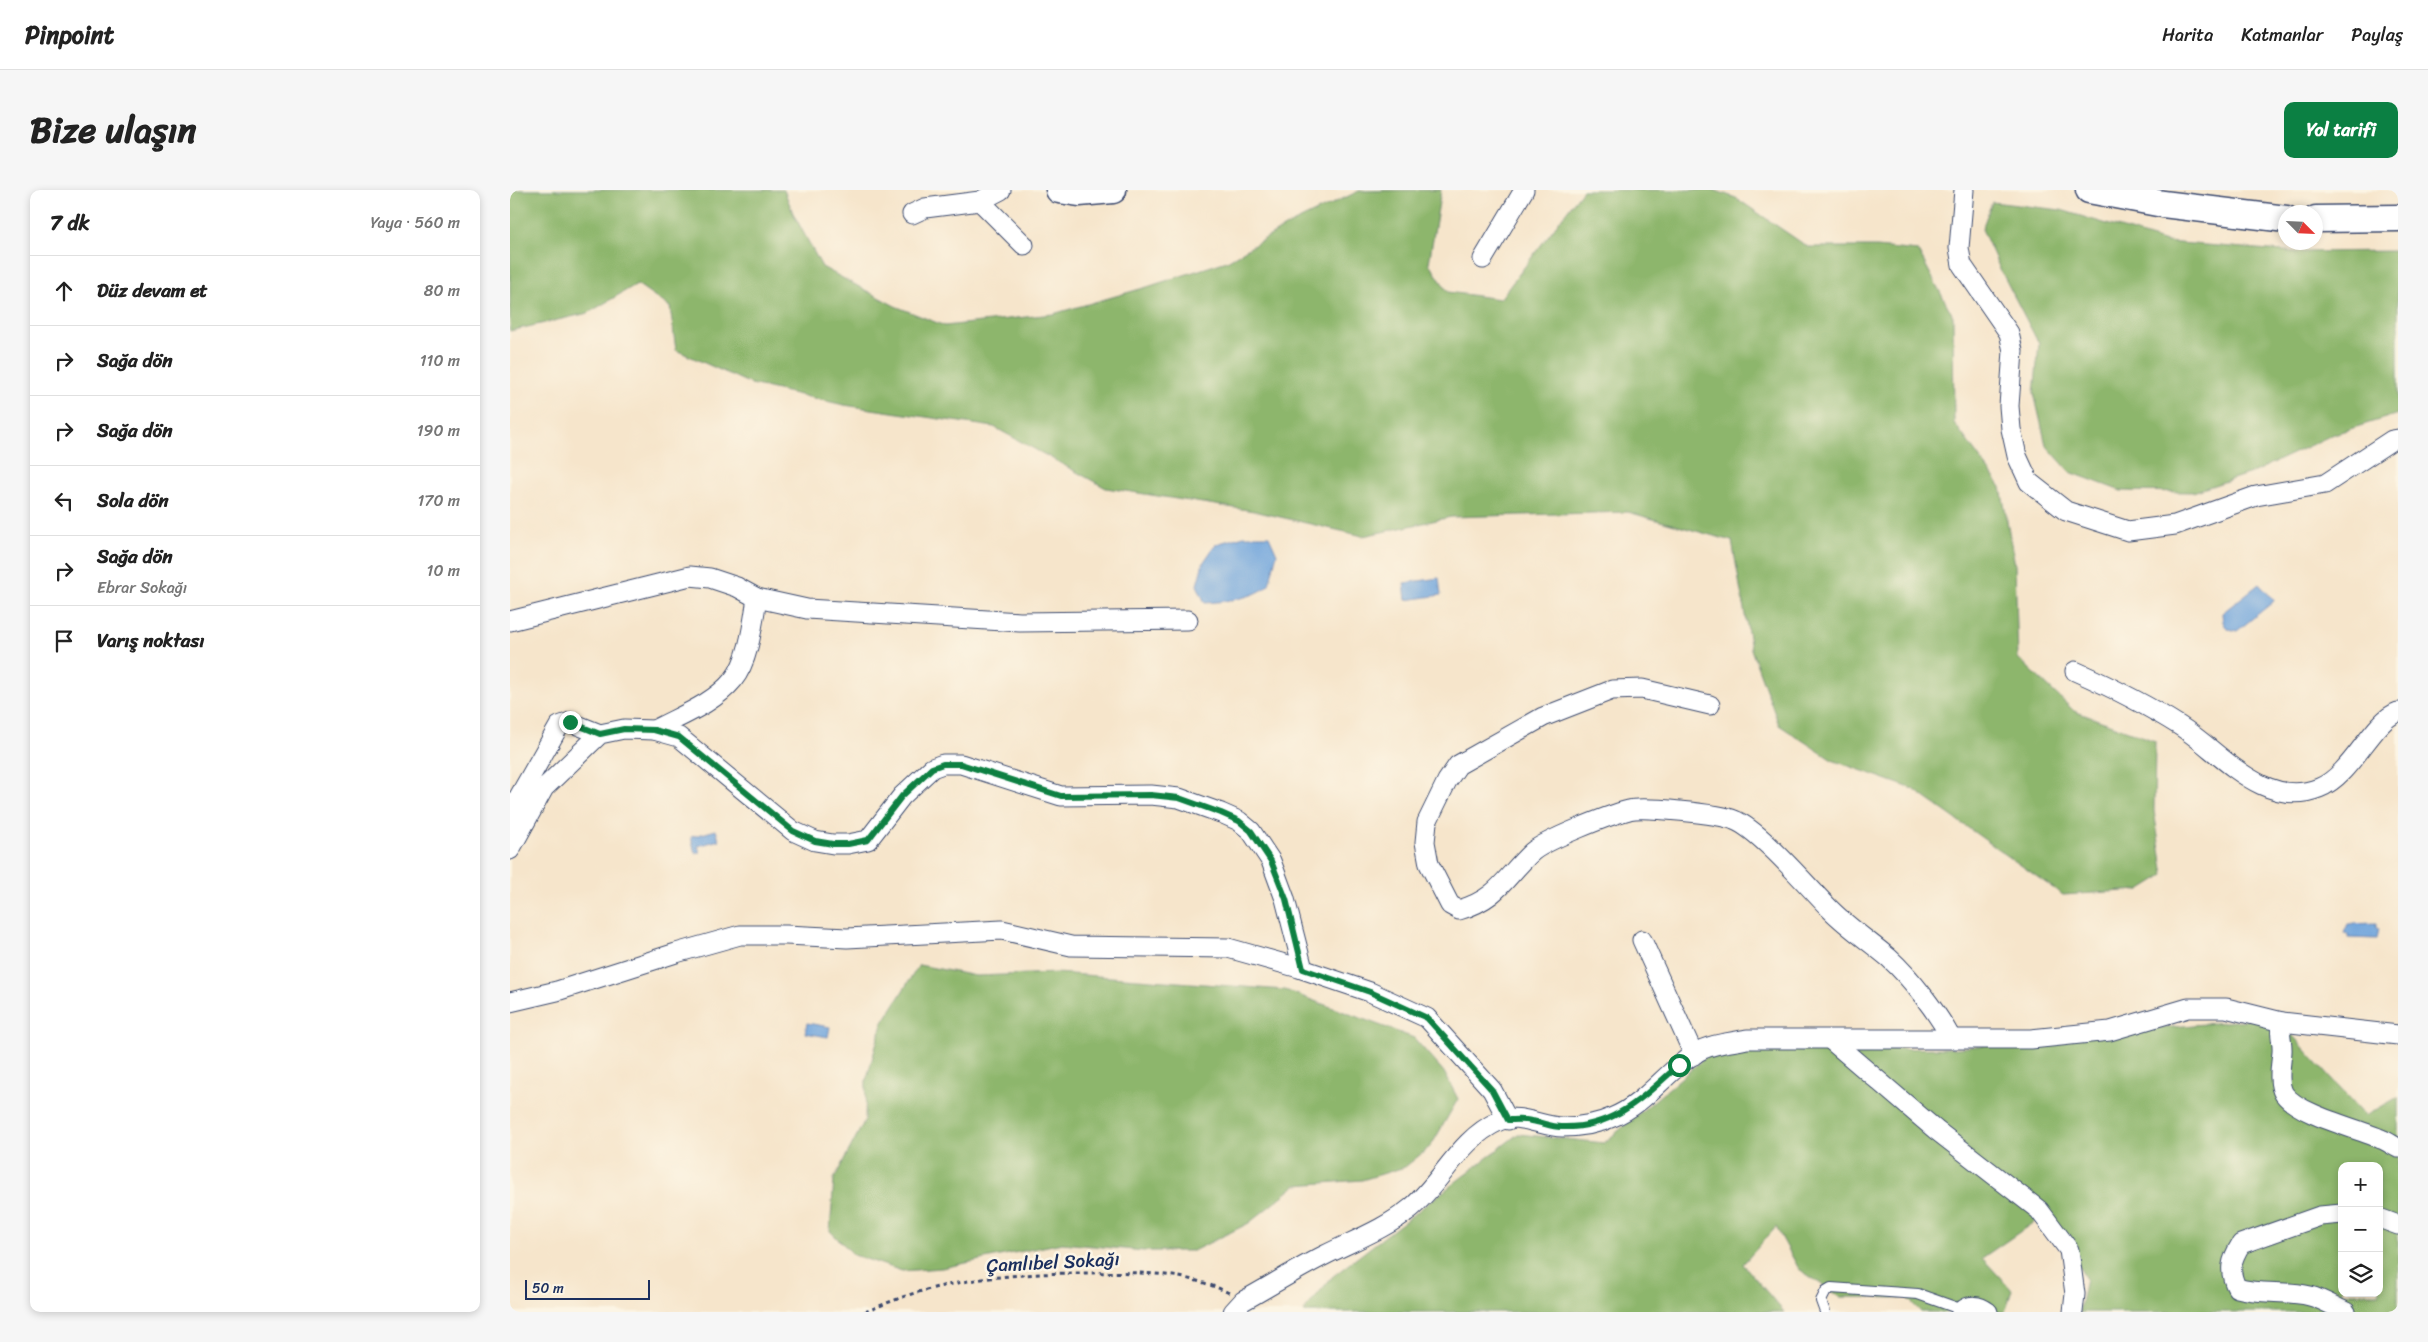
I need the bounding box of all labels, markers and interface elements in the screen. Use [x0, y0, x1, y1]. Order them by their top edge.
text: Pinpoint [25, 14, 114, 56]
text: Harita [2162, 19, 2213, 51]
text: Katmanlar [2241, 19, 2323, 51]
text: Paylaş [2351, 19, 2403, 51]
text: Bize ulaşın [30, 99, 196, 161]
button: Yol tarifi [2284, 102, 2398, 158]
text: 7 dk [50, 204, 90, 242]
north arrow [2278, 205, 2323, 250]
text: Yaya · 560 m [370, 208, 460, 237]
text: Düz devam et [97, 274, 208, 307]
text: 80 m [424, 276, 460, 305]
icon: ahead [50, 277, 78, 305]
text: Sağa dön [97, 344, 172, 377]
text: 110 m [420, 346, 460, 375]
icon: right [50, 347, 78, 375]
text: Sağa dön [97, 414, 172, 447]
text: 190 m [417, 416, 460, 445]
icon: right [50, 417, 78, 445]
text: Sola dön [97, 484, 168, 517]
text: 170 m [417, 486, 460, 515]
icon: left [50, 487, 78, 515]
text: Sağa dön [97, 540, 172, 573]
text: 10 m [427, 556, 460, 585]
icon: right [50, 557, 78, 585]
text: Ebrar Sokağı [97, 573, 187, 602]
text: Varış noktası [97, 624, 204, 657]
icon: arrive [50, 627, 78, 655]
route end [559, 711, 582, 734]
route start [1668, 1054, 1691, 1077]
map controls [2338, 1162, 2383, 1297]
button: + [2338, 1162, 2383, 1207]
button: − [2338, 1207, 2383, 1252]
street label: Çamlıbel Sokağı [986, 1242, 1120, 1282]
button: layers [2338, 1252, 2383, 1297]
text: 50 m [532, 1276, 564, 1301]
scale bar [525, 1277, 650, 1300]

